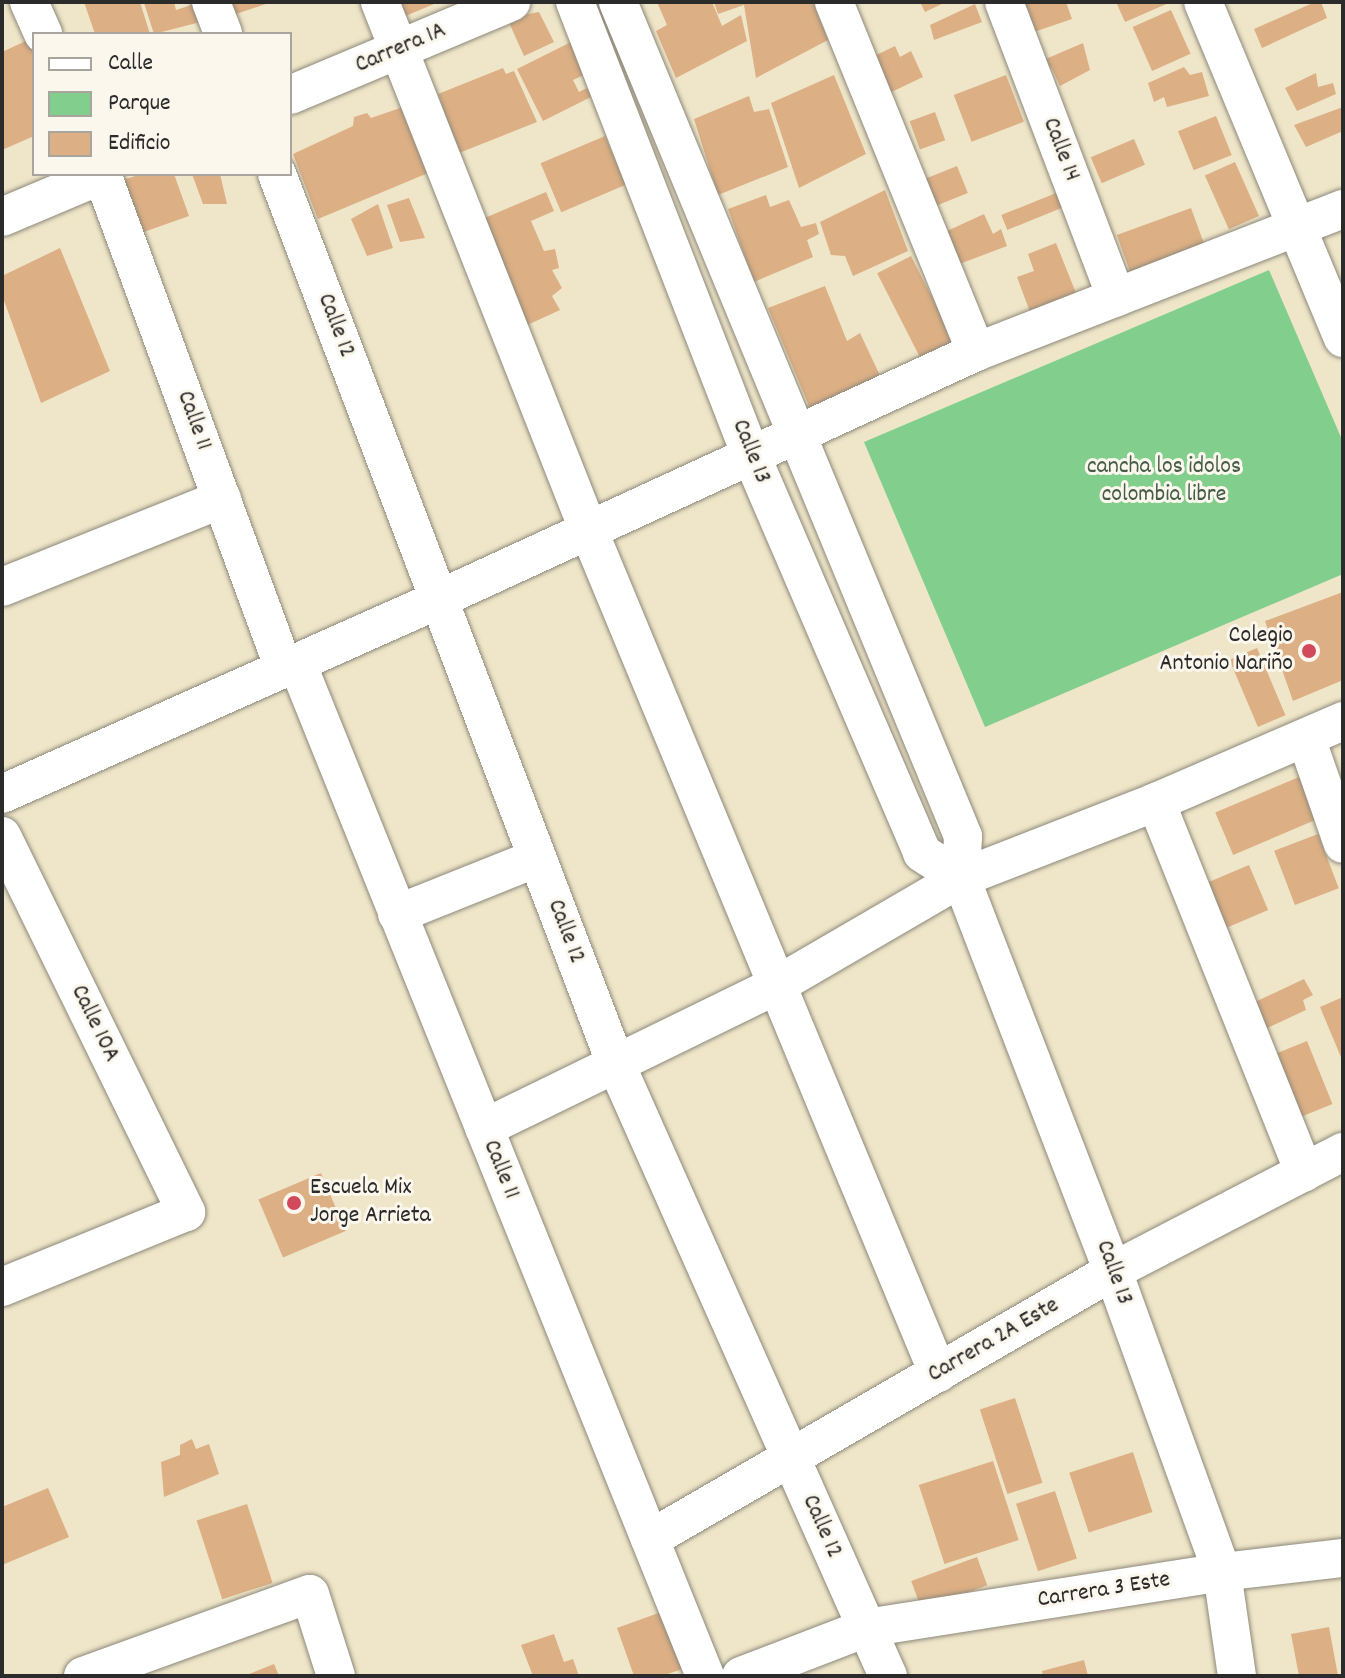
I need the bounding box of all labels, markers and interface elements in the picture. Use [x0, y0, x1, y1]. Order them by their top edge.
street label: Carrera 1A [351, 17, 451, 81]
legend [32, 32, 292, 176]
text: Calle [108, 47, 153, 81]
text: Parque [108, 87, 171, 121]
street label: Calle 14 [1035, 114, 1085, 186]
text: Edificio [108, 127, 170, 161]
street label: Calle 12 [310, 290, 360, 362]
street label: Calle 11 [169, 387, 217, 455]
street label: Calle 13 [724, 416, 776, 488]
park label: cancha los idolos colombia libre [1087, 454, 1241, 510]
place label: Colegio Antonio Nariño [1159, 623, 1293, 679]
marker: Colegio Antonio Nariño [1300, 642, 1318, 660]
street label: Calle 12 [540, 896, 590, 968]
street label: Calle 10A [63, 981, 125, 1067]
street label: Calle 11 [475, 1136, 525, 1204]
place label: Escuela Mix Jorge Arrieta [310, 1175, 431, 1231]
marker: Escuela Mix Jorge Arrieta [285, 1194, 303, 1212]
street label: Calle 13 [1088, 1237, 1138, 1309]
street label: Carrera 2A Este [923, 1292, 1065, 1390]
street label: Calle 12 [794, 1491, 848, 1563]
street label: Carrera 3 Este [1036, 1566, 1172, 1616]

